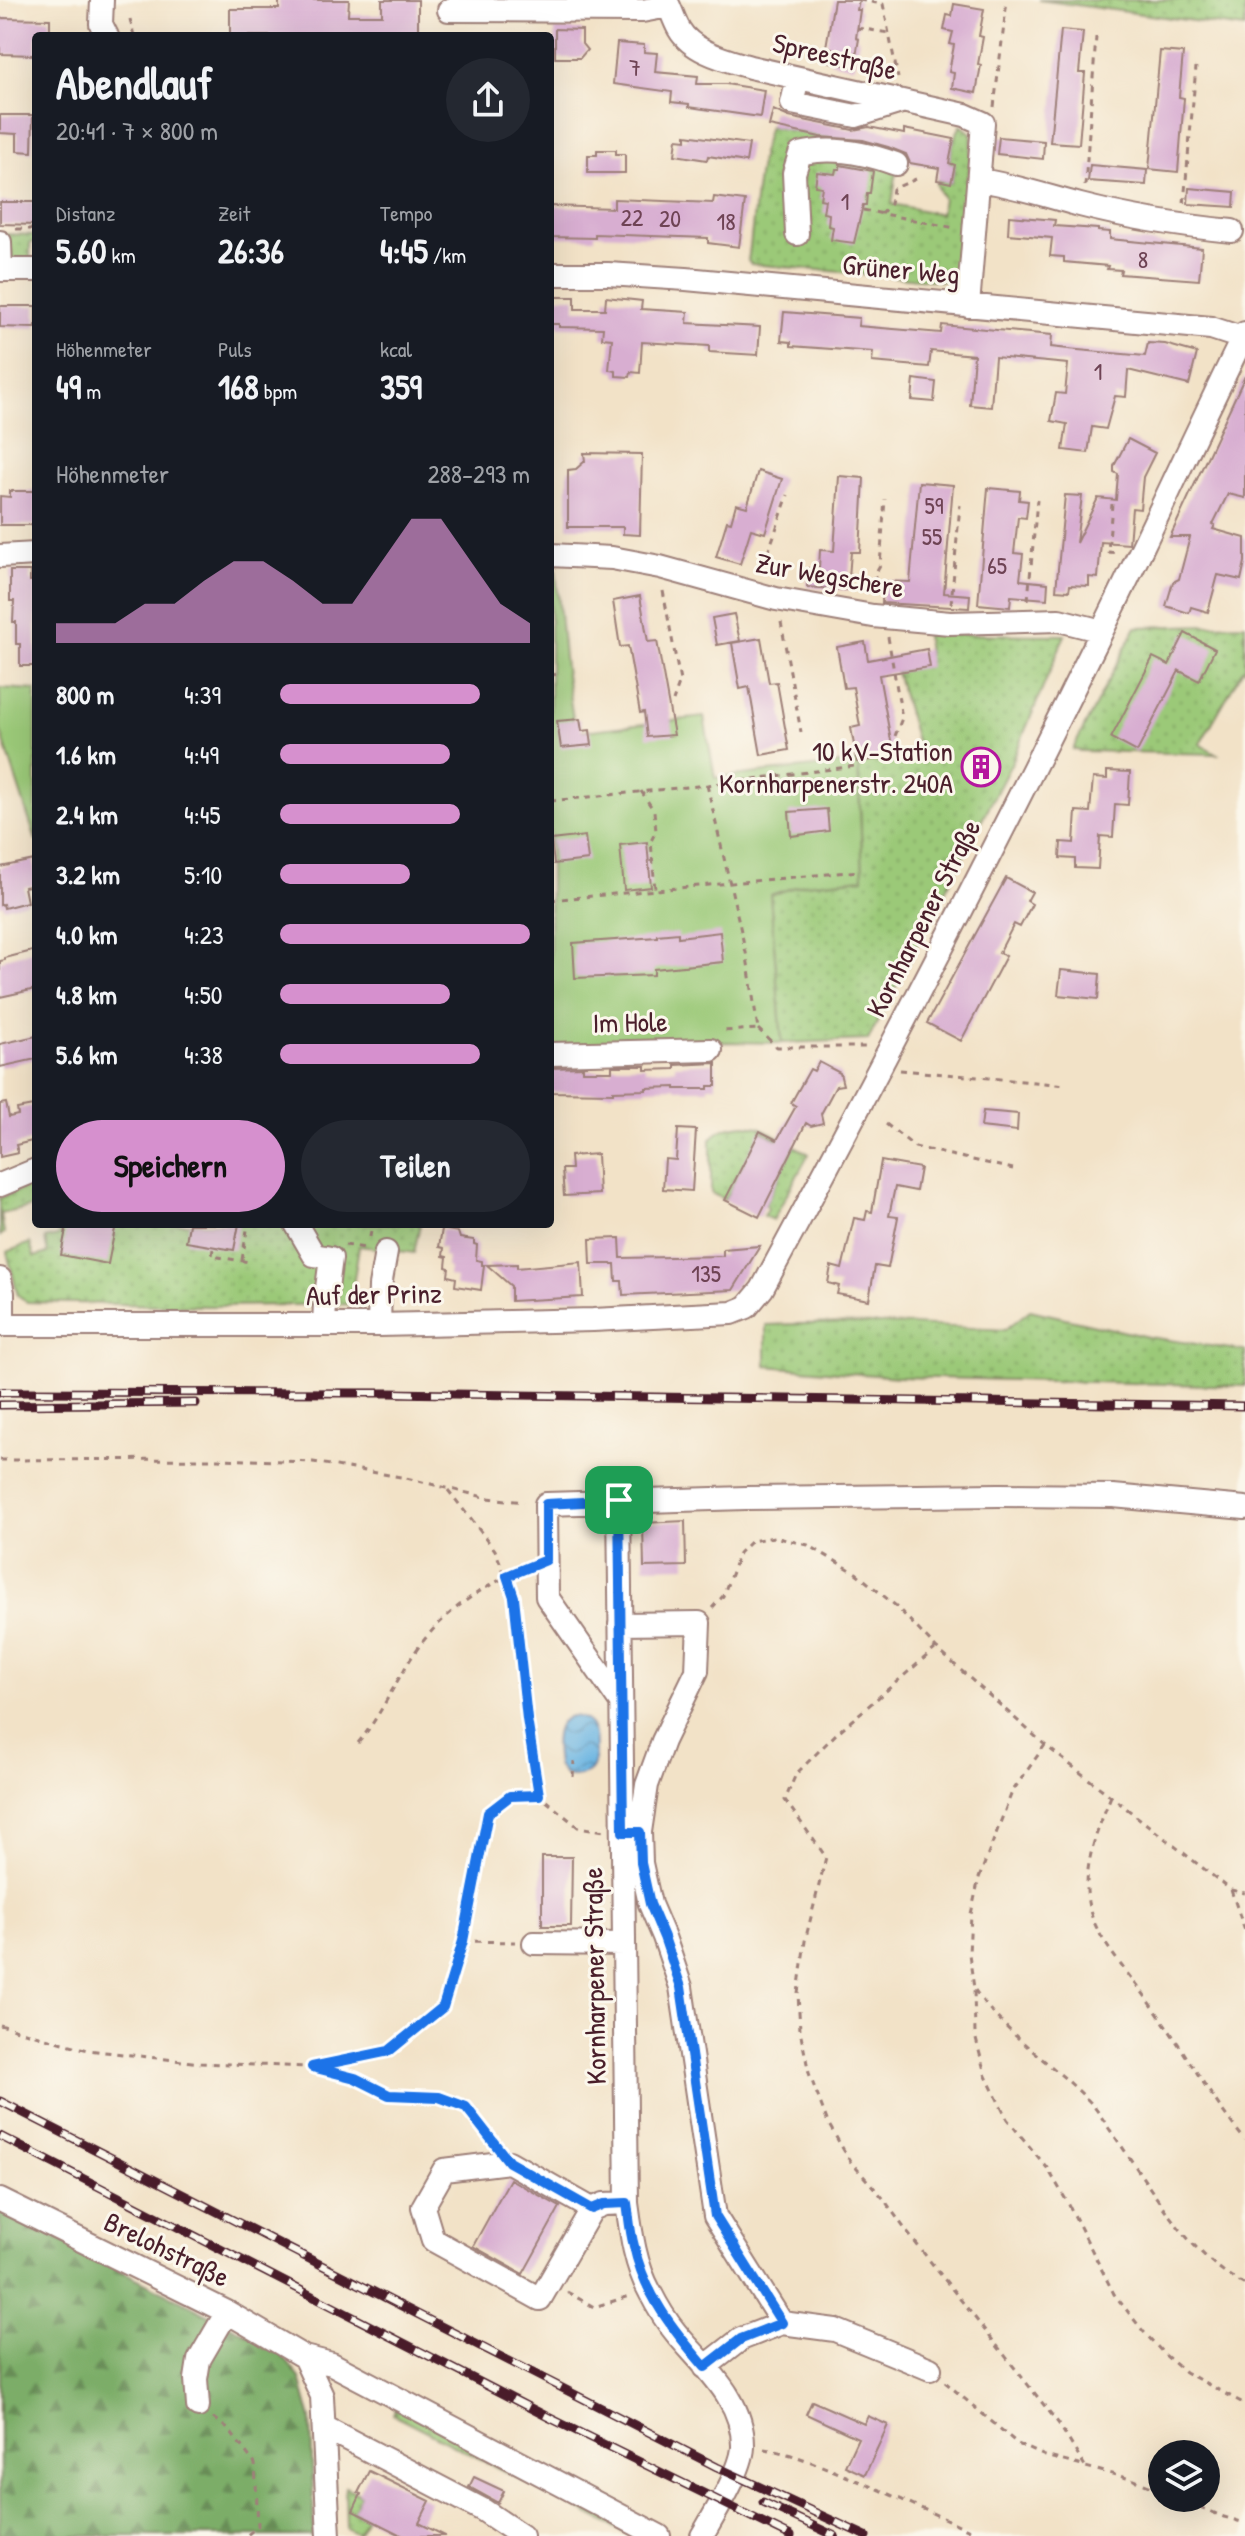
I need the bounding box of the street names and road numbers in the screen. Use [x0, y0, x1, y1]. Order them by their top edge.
street label: Spreestraße [769, 23, 901, 89]
street label: Grüner Weg [841, 245, 961, 293]
street label: Zur Wegschere [753, 543, 907, 607]
street label: Kornharpener Straße [857, 813, 989, 1023]
street label: Im Hole [592, 1002, 668, 1042]
street label: Auf der Prinz [306, 1274, 442, 1314]
street label: Kornharpener Straße [573, 1867, 615, 2085]
street label: Brelohstraße [98, 2202, 236, 2296]

